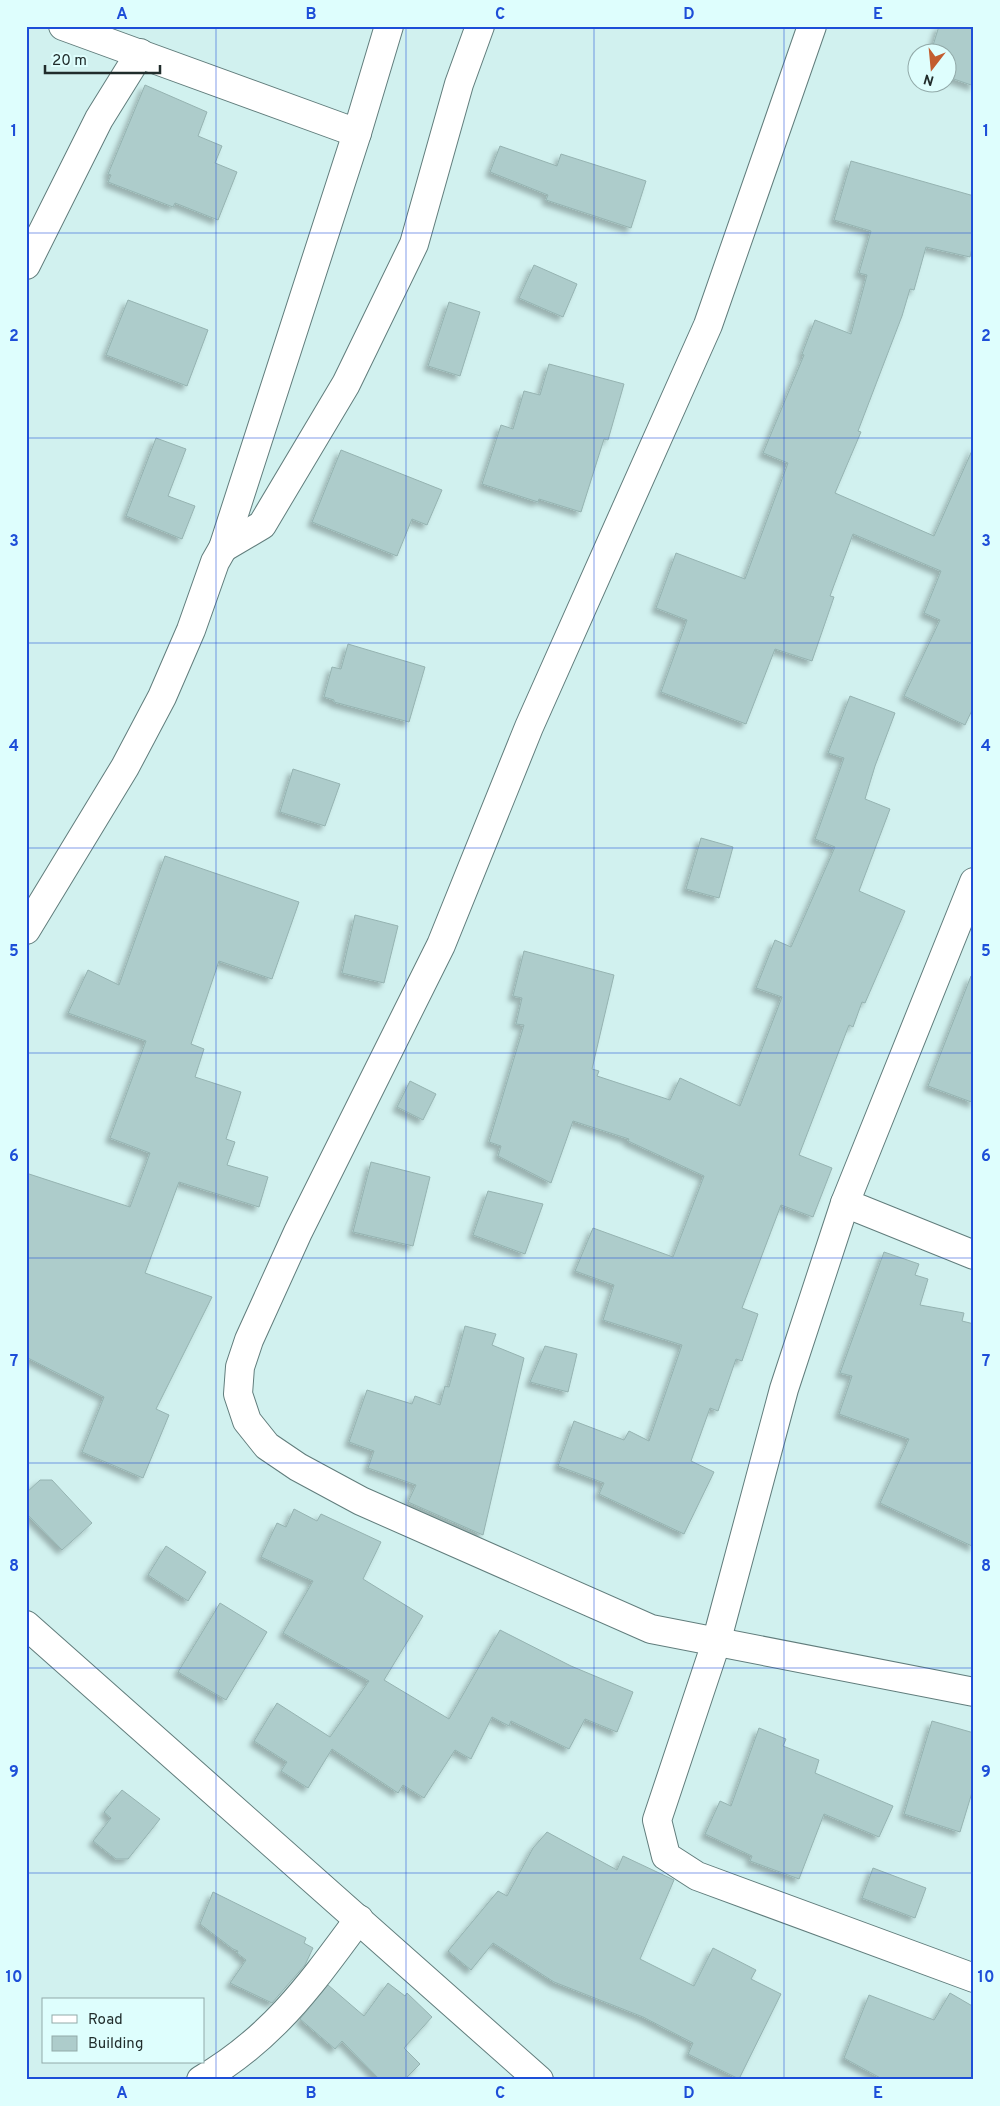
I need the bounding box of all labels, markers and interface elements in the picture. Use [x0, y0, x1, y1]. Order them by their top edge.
text: A [116, 5, 128, 25]
text: B [305, 5, 317, 25]
text: C [495, 5, 505, 25]
text: D [683, 5, 695, 25]
text: E [873, 5, 883, 25]
scale bar [45, 42, 160, 74]
north arrow [908, 42, 958, 92]
text: 20 m [52, 52, 87, 71]
text: N [922, 69, 936, 89]
text: 1 [11, 122, 17, 142]
text: 1 [983, 122, 989, 142]
text: 2 [9, 327, 19, 347]
text: 2 [981, 327, 991, 347]
text: 3 [9, 532, 19, 552]
text: 3 [981, 532, 991, 552]
text: 4 [9, 737, 19, 757]
text: 4 [981, 737, 991, 757]
text: 5 [9, 942, 19, 962]
text: 5 [981, 942, 991, 962]
text: 6 [9, 1147, 19, 1167]
text: 6 [981, 1147, 991, 1167]
text: 7 [10, 1352, 18, 1372]
text: 7 [982, 1352, 990, 1372]
text: 8 [9, 1557, 19, 1577]
text: 8 [981, 1557, 991, 1577]
text: 9 [9, 1763, 19, 1783]
text: 9 [981, 1763, 991, 1783]
text: 10 [6, 1968, 22, 1988]
text: 10 [978, 1968, 994, 1988]
legend [42, 1998, 205, 2064]
text: Road [88, 2011, 123, 2030]
text: Building [88, 2035, 143, 2054]
text: A [116, 2084, 128, 2104]
text: B [305, 2084, 317, 2104]
text: C [495, 2084, 505, 2104]
text: D [683, 2084, 695, 2104]
text: E [873, 2084, 883, 2104]

